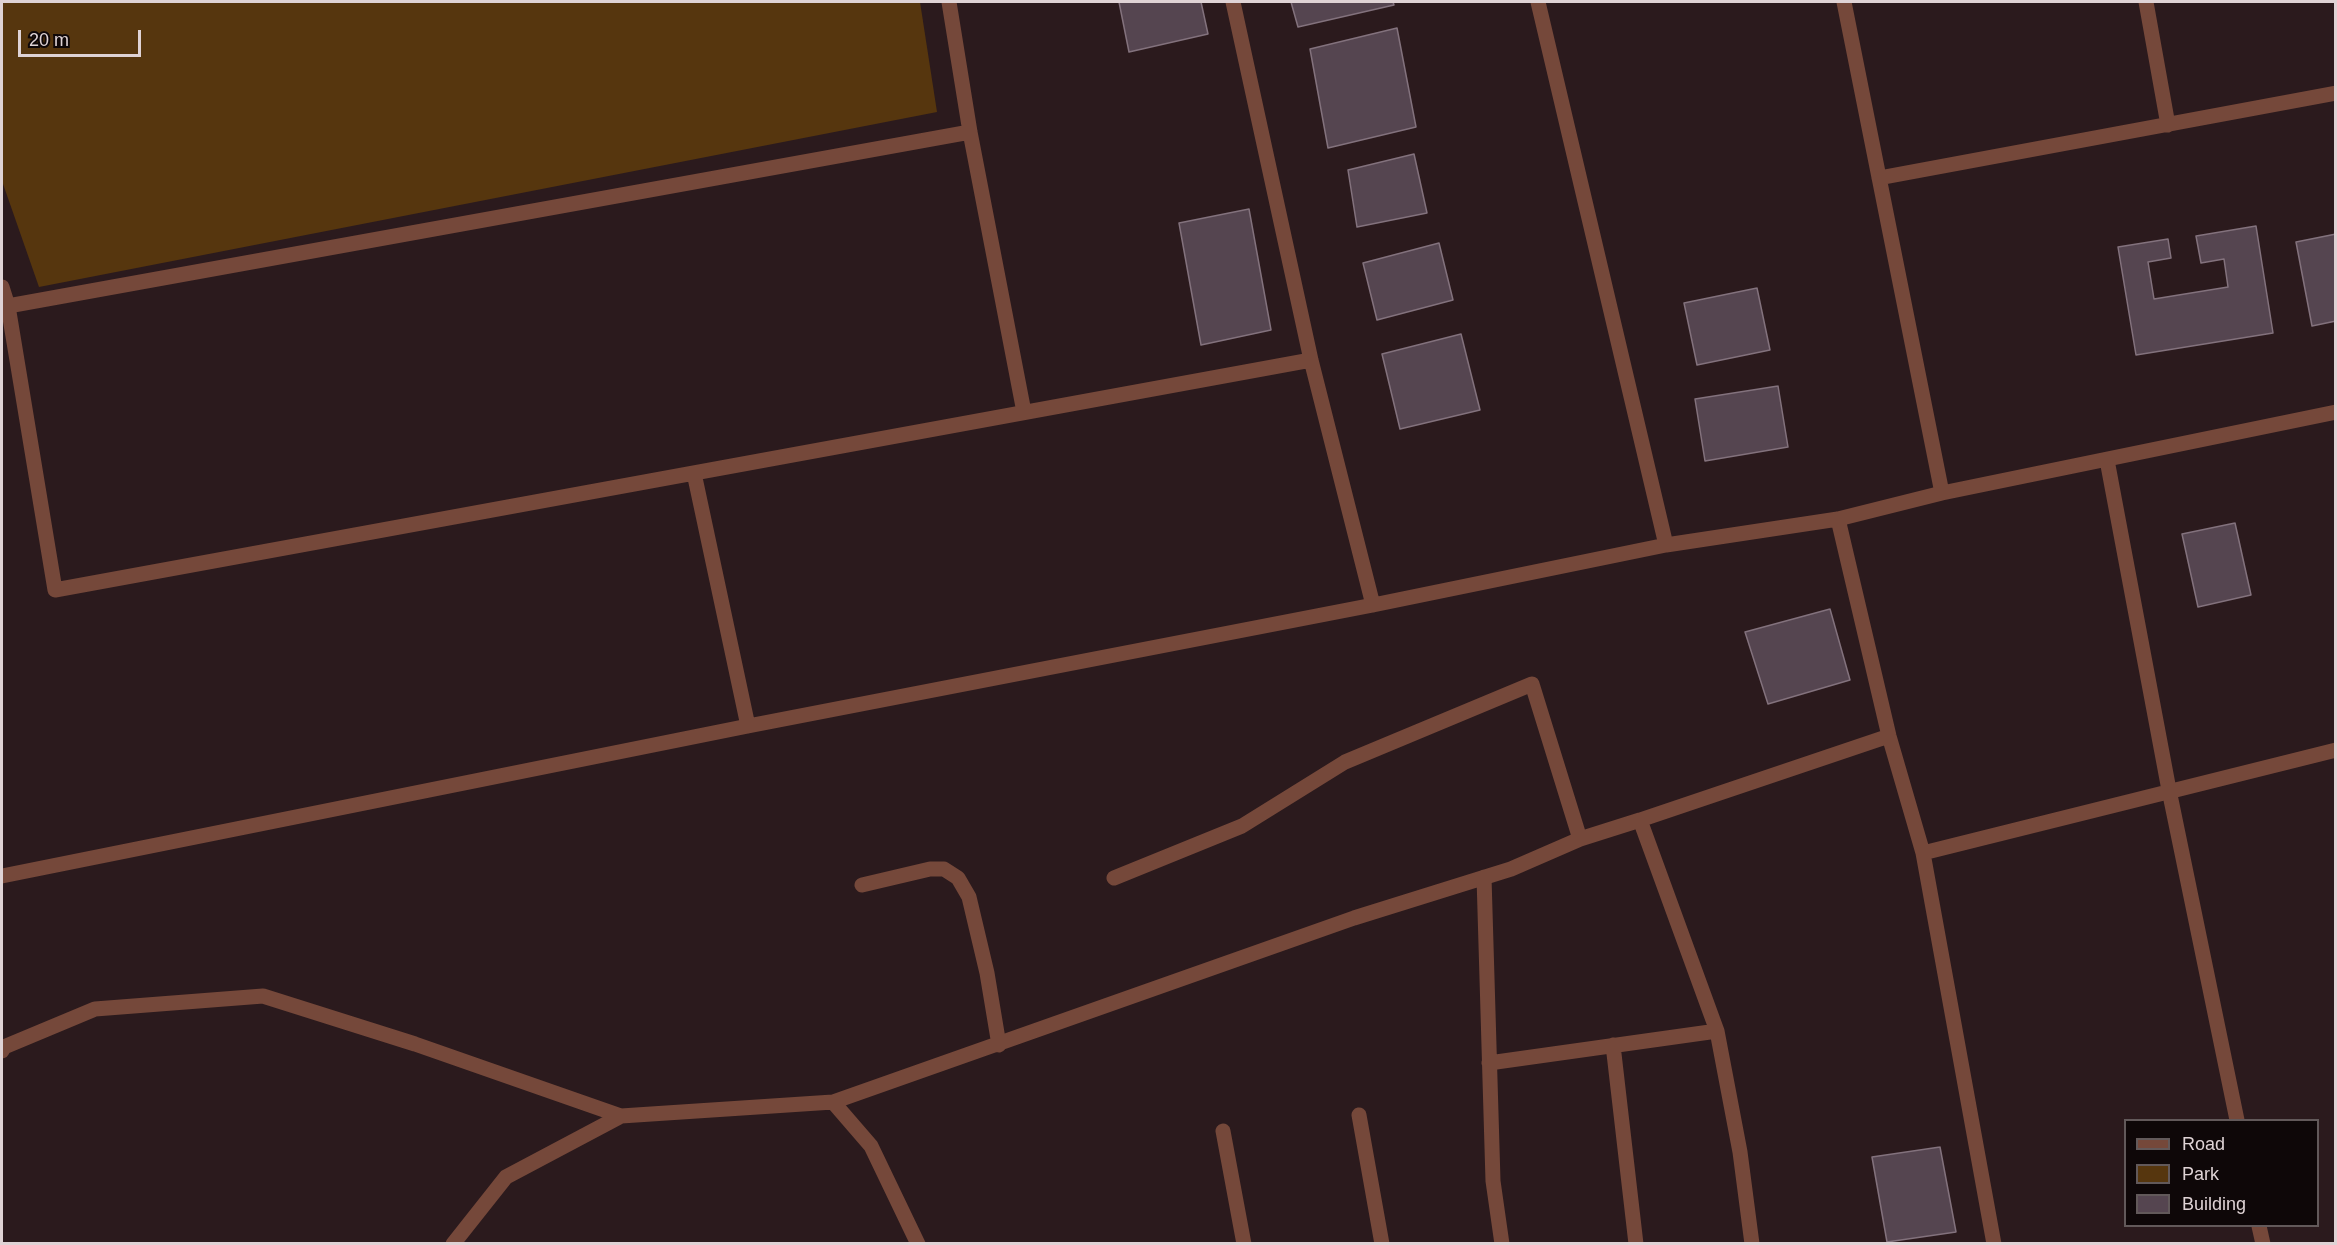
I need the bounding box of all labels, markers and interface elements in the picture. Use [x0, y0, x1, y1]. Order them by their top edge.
scale bar [21, 18, 144, 56]
text: 20 m [29, 30, 69, 50]
legend [2124, 1119, 2319, 1227]
text: Road [2182, 1134, 2225, 1154]
text: Park [2182, 1164, 2219, 1184]
text: Building [2182, 1194, 2246, 1214]

